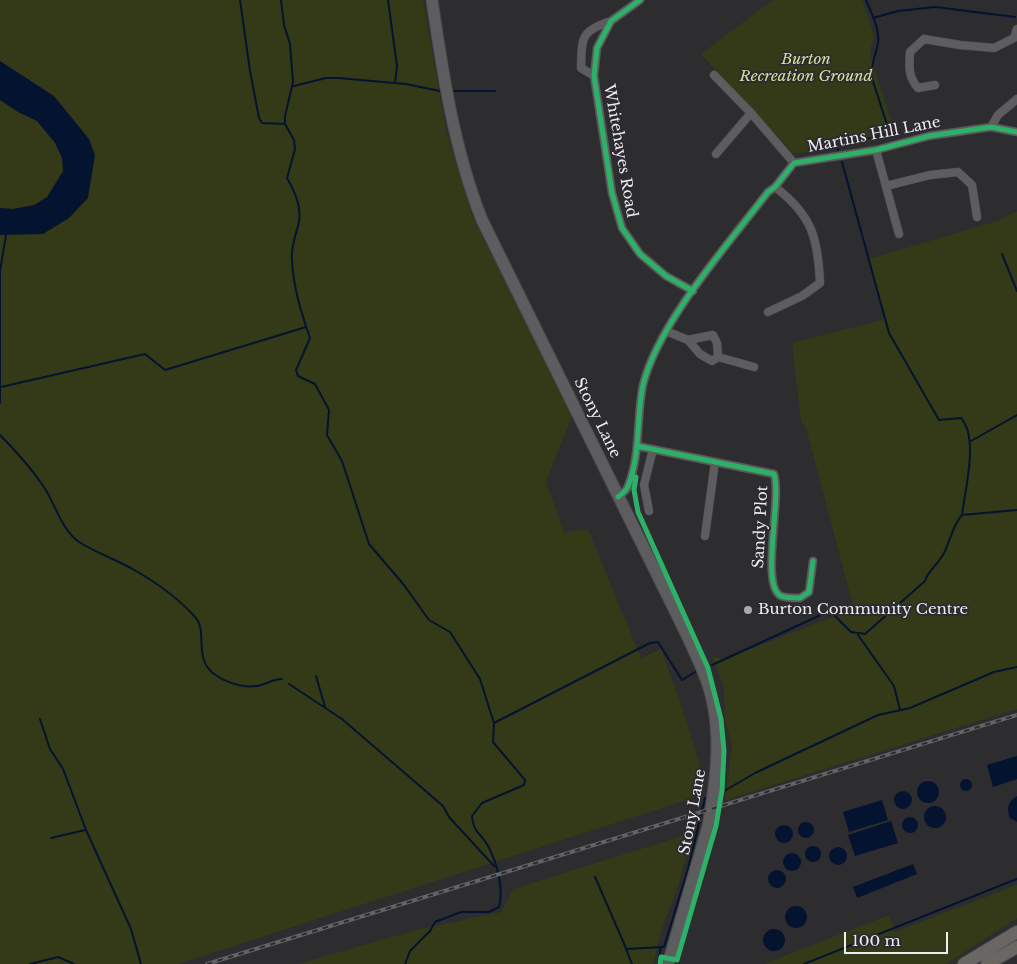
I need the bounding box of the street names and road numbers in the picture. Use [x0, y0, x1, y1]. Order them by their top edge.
street label: Whitehayes Road [599, 83, 641, 219]
street label: Martins Hill Lane [806, 113, 942, 157]
street label: Stony Lane [570, 375, 624, 461]
street label: Sandy Plot [750, 485, 772, 569]
street label: Stony Lane [676, 768, 710, 856]

